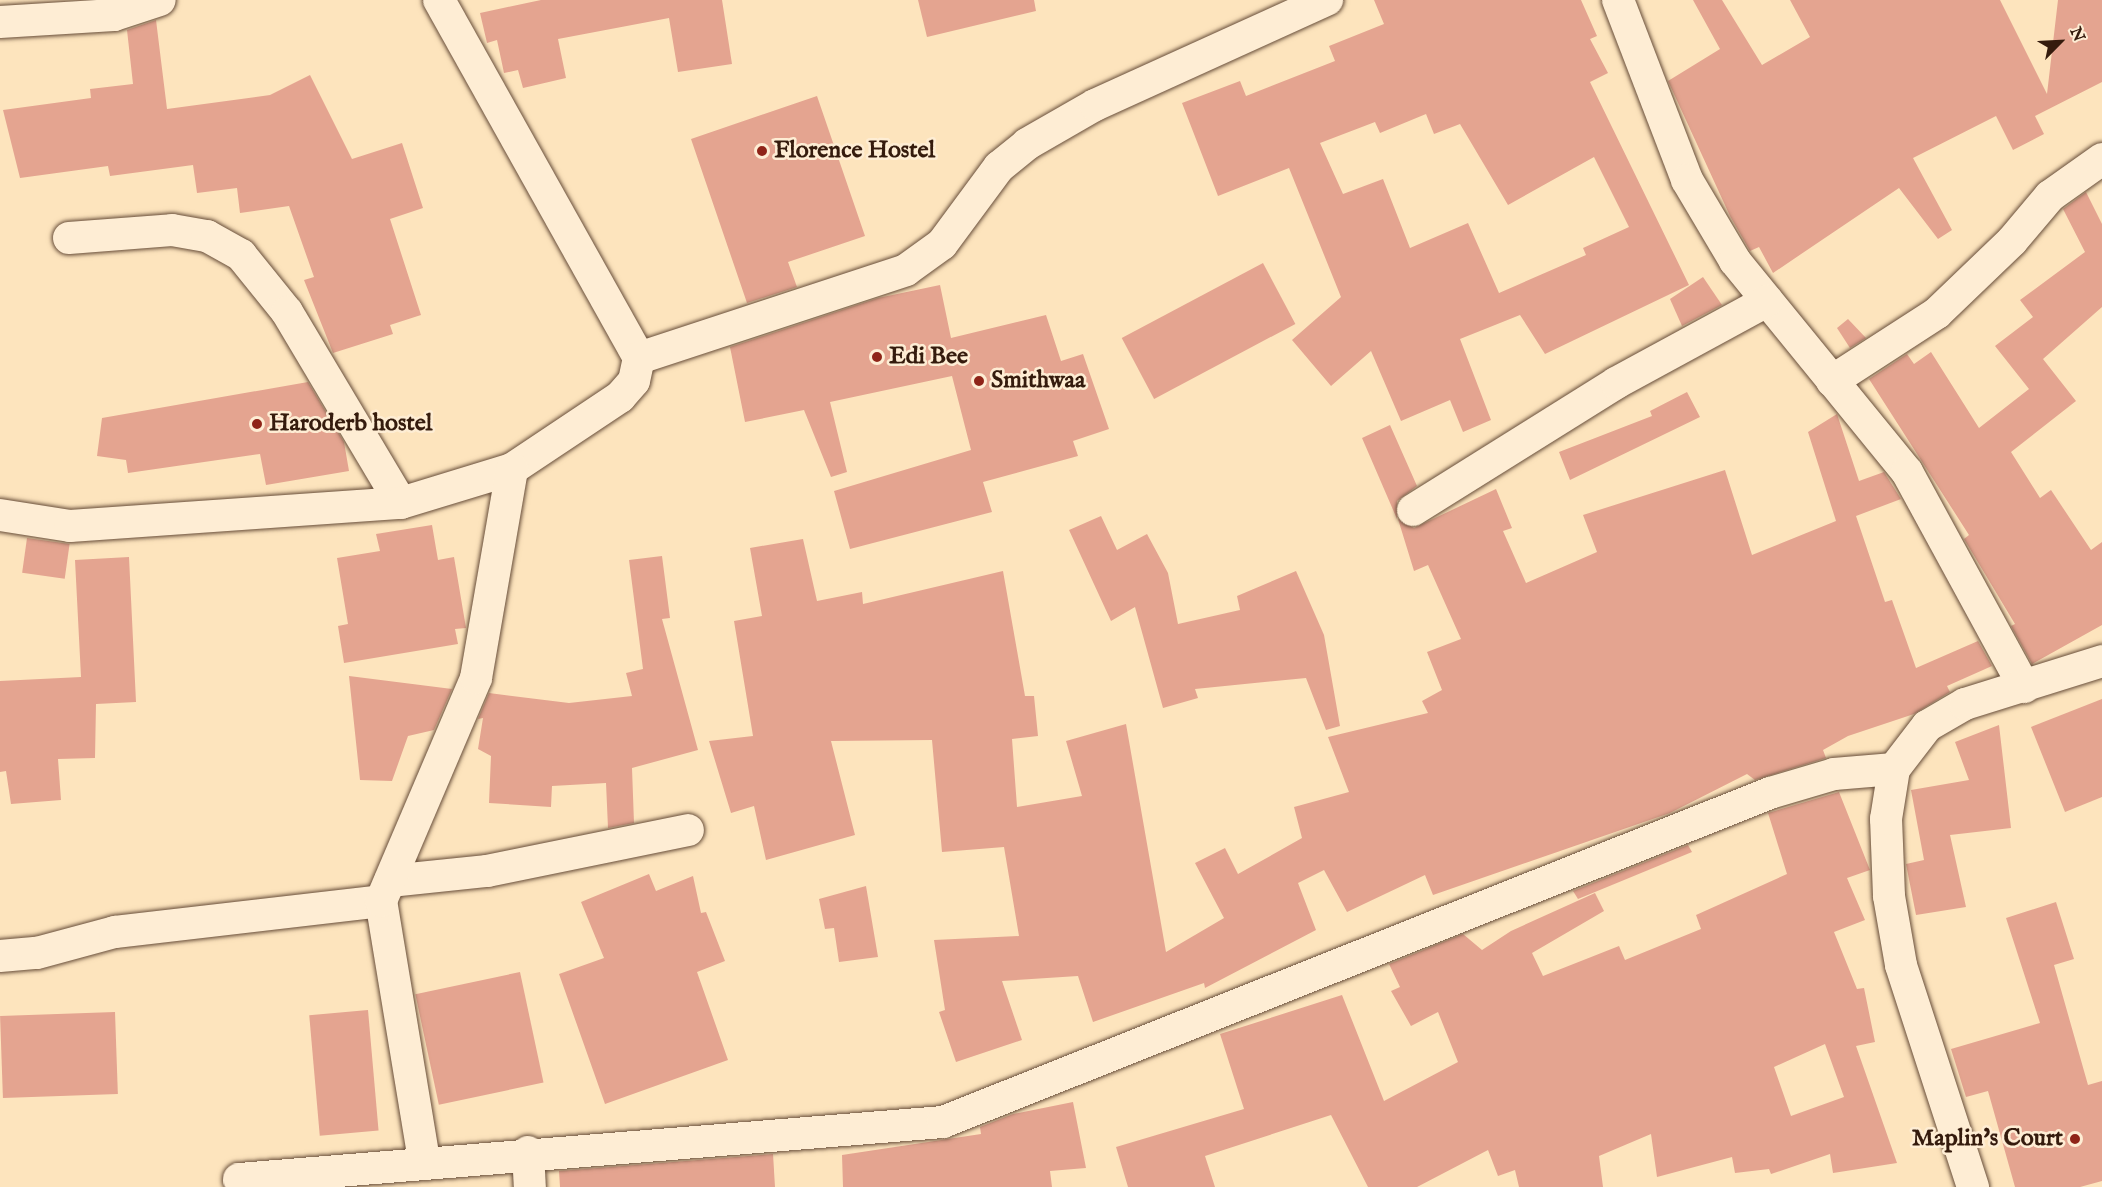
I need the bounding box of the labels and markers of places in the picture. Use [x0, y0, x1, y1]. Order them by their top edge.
place label: Florence Hostel [774, 137, 935, 165]
marker: Florence Hostel [755, 144, 769, 158]
place label: Edi Bee [889, 343, 968, 371]
marker: Edi Bee [870, 350, 884, 364]
place label: Smithwaa [991, 367, 1085, 395]
marker: Smithwaa [972, 374, 986, 388]
place label: Haroderb hostel [269, 410, 432, 438]
marker: Haroderb hostel [250, 417, 264, 431]
place label: Maplin's Court [1912, 1125, 2063, 1153]
marker: Maplin's Court [2068, 1132, 2082, 1146]

